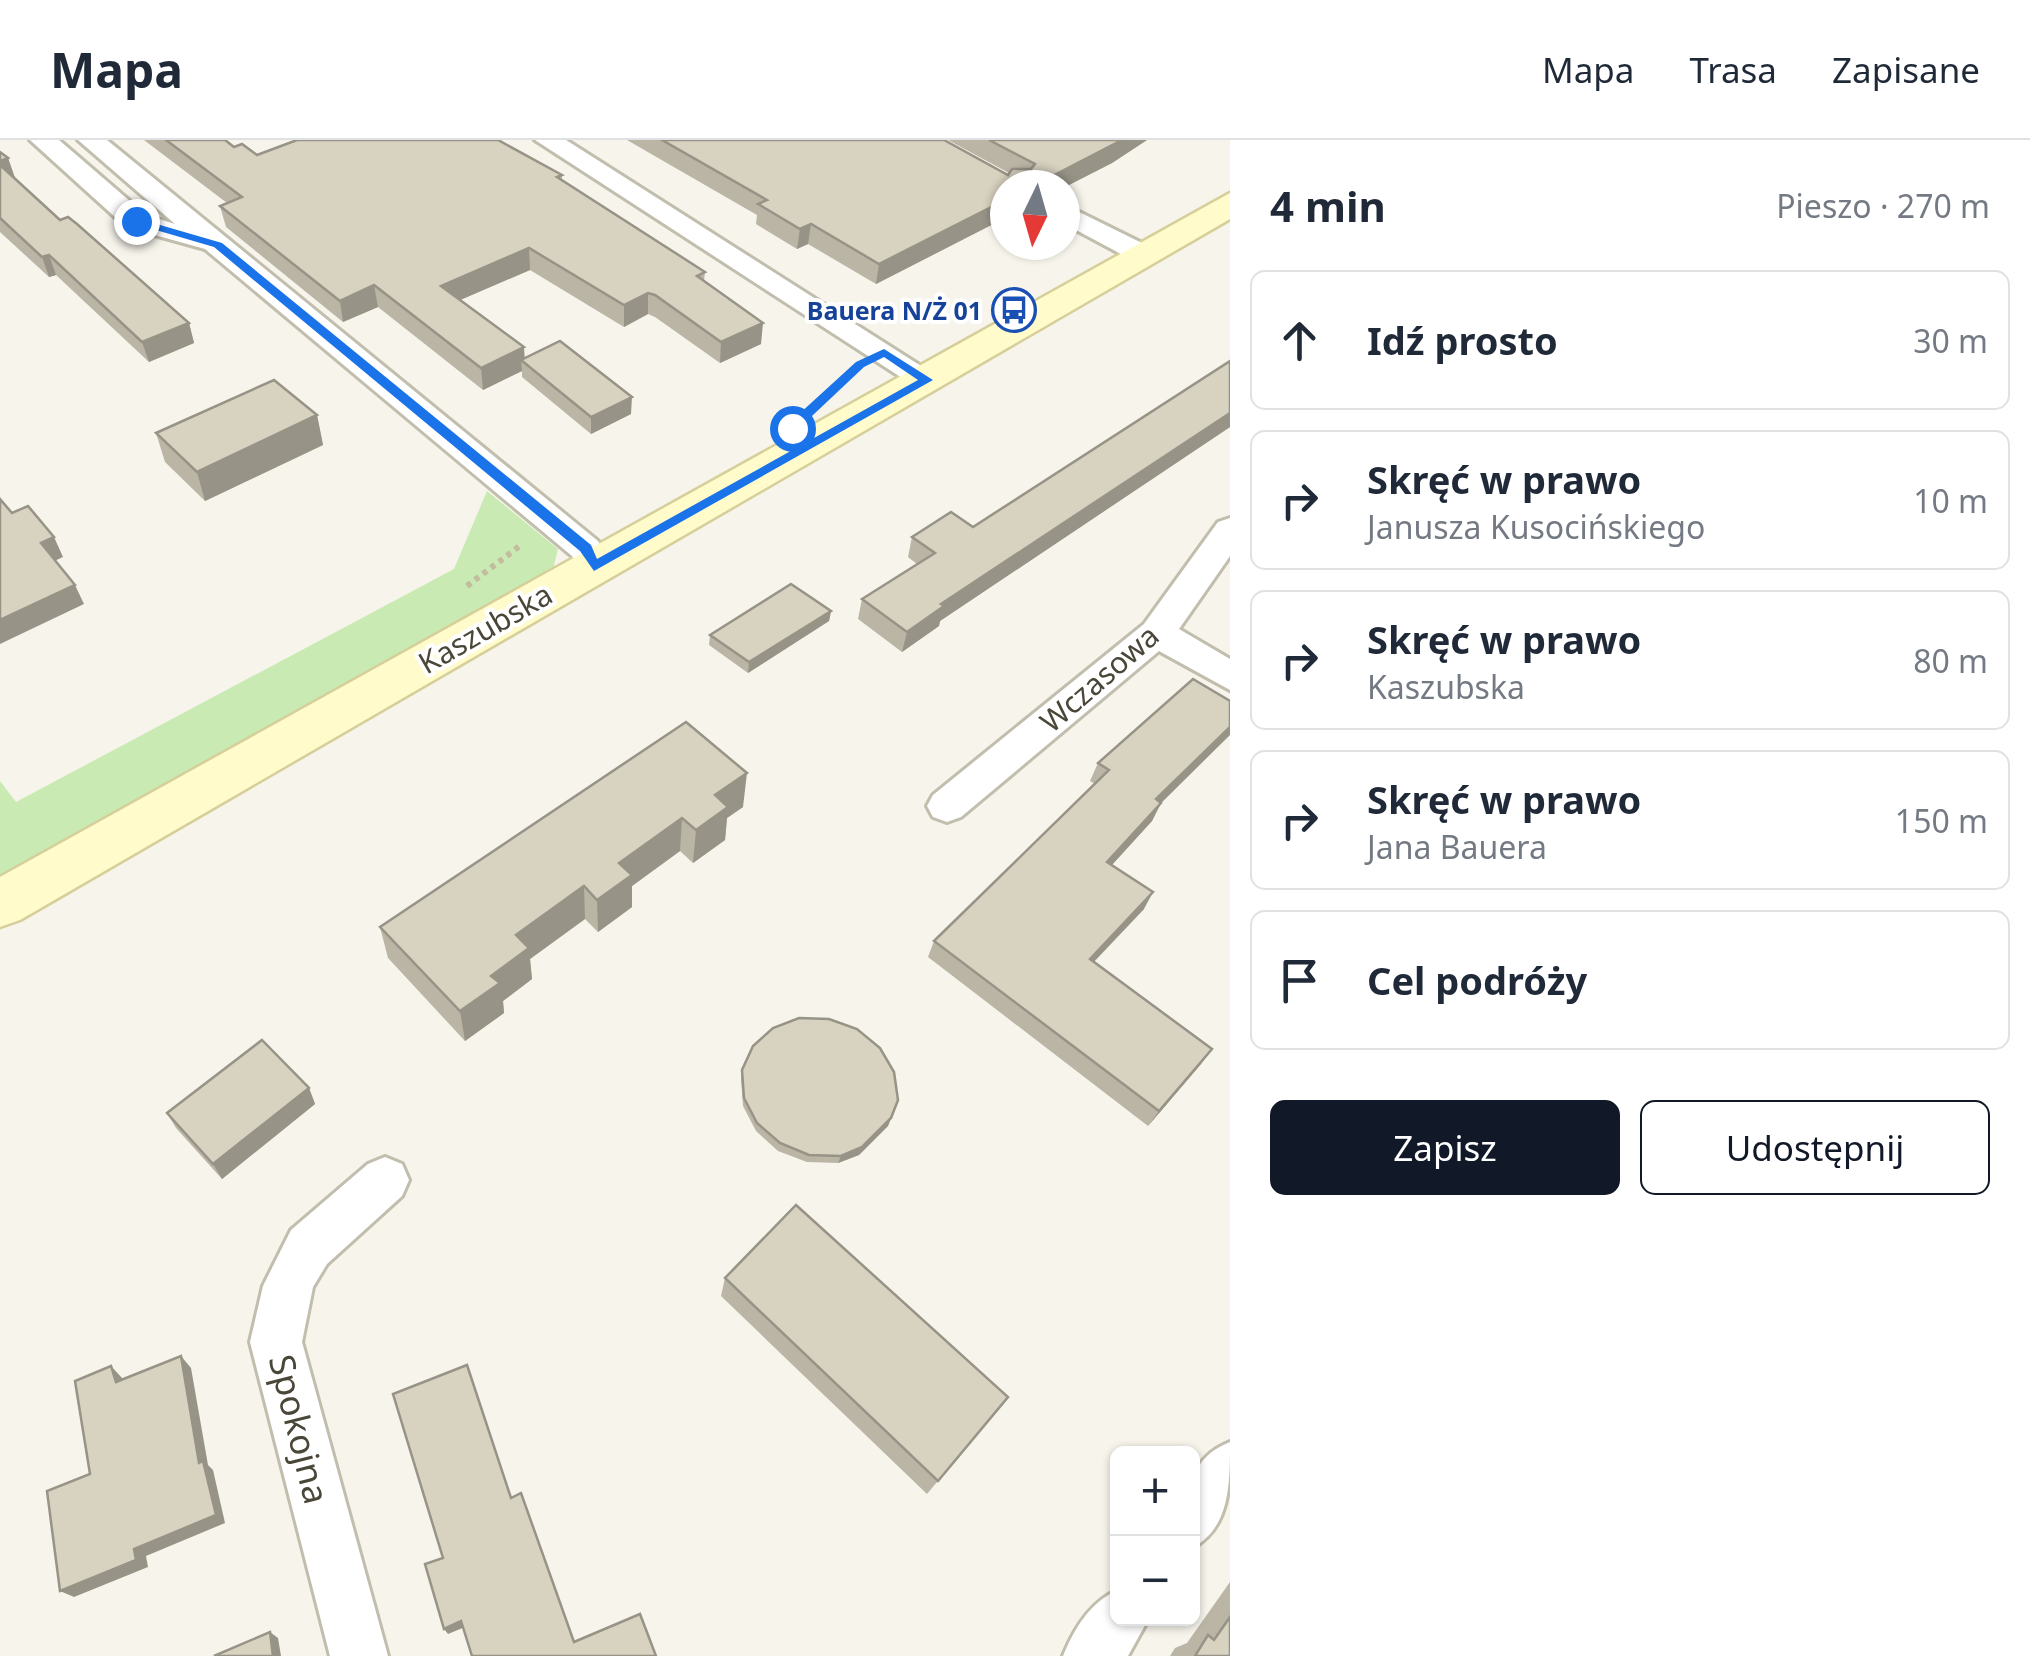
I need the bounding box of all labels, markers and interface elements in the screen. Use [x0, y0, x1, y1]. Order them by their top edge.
text: Mapa [50, 37, 183, 102]
text: Mapa [1542, 46, 1635, 93]
text: Trasa [1690, 46, 1777, 93]
text: Zapisane [1832, 46, 1980, 93]
north arrow [990, 170, 1080, 260]
text: 4 min [1270, 177, 1386, 234]
text: Pieszo · 270 m [1776, 184, 1990, 227]
route end [114, 199, 160, 245]
bus stop icon: Bauera N/Ż 01 [991, 287, 1037, 333]
place label: Bauera N/Ż 01 [807, 293, 982, 327]
icon: ahead [1272, 313, 1327, 368]
text: Idź prosto [1367, 314, 1558, 366]
text: 30 m [1913, 319, 1988, 362]
route start [770, 406, 816, 452]
text: Skręć w prawo [1367, 453, 1641, 505]
icon: right [1272, 473, 1327, 528]
text: 10 m [1913, 479, 1988, 522]
text: Janusza Kusocińskiego [1367, 505, 1705, 548]
street label: Kaszubska [411, 573, 559, 683]
text: Skręć w prawo [1367, 613, 1641, 665]
street label: Wczasowa [1031, 615, 1167, 741]
icon: right [1272, 633, 1327, 688]
text: 80 m [1913, 639, 1988, 682]
text: Kaszubska [1367, 665, 1525, 708]
text: Skręć w prawo [1367, 773, 1641, 825]
icon: right [1272, 793, 1327, 848]
text: 150 m [1895, 799, 1988, 842]
text: Jana Bauera [1367, 825, 1547, 868]
icon: arrive [1272, 953, 1327, 1008]
text: Cel podróży [1367, 954, 1587, 1006]
button: Zapisz [1270, 1100, 1620, 1195]
button: Udostępnij [1640, 1100, 1990, 1195]
street label: Spokojna [259, 1350, 341, 1508]
map controls [1110, 1446, 1200, 1626]
button: + [1110, 1446, 1200, 1536]
button: − [1110, 1536, 1200, 1626]

